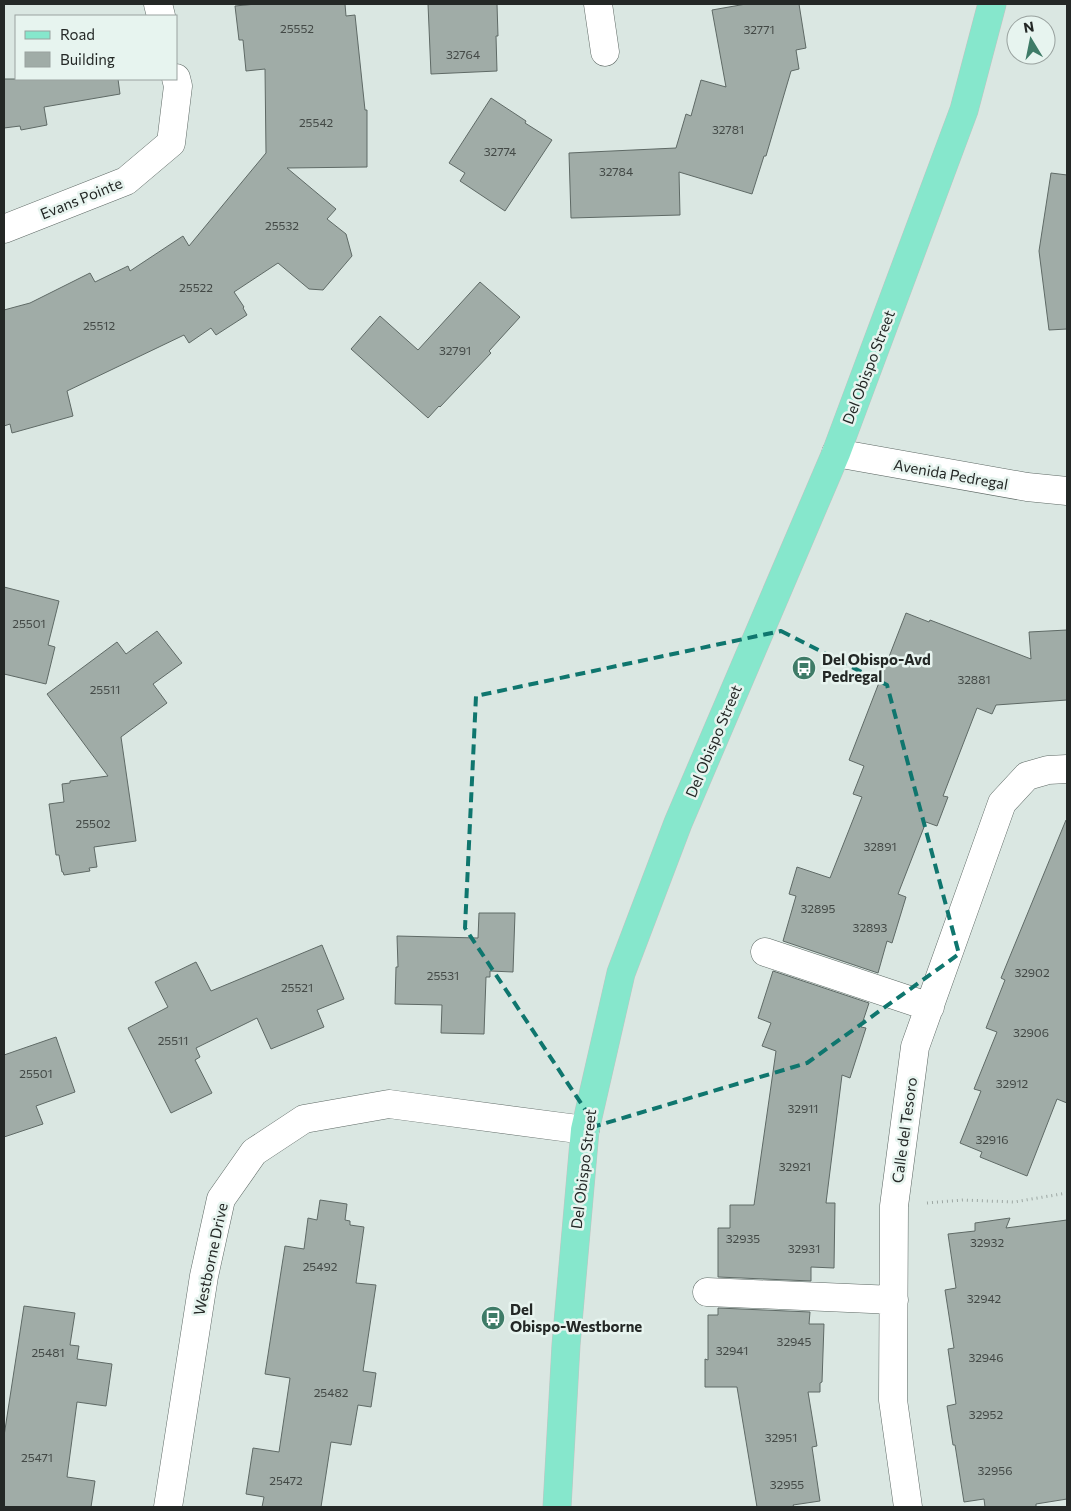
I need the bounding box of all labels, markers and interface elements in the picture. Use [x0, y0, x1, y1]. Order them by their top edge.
legend [15, 15, 178, 80]
north arrow [1006, 15, 1056, 65]
text: N [1022, 17, 1035, 36]
house number: 25552 [280, 21, 314, 35]
house number: 32771 [743, 22, 775, 36]
text: Road [60, 25, 95, 43]
house number: 32764 [446, 47, 480, 61]
text: Building [60, 50, 115, 68]
house number: 25542 [299, 115, 333, 129]
house number: 32781 [712, 122, 744, 136]
house number: 32774 [484, 144, 516, 158]
house number: 32784 [599, 164, 633, 178]
street label: Evans Pointe [37, 173, 125, 223]
house number: 25532 [265, 218, 299, 232]
house number: 25522 [179, 280, 213, 294]
street label: Del Obispo Street [838, 307, 898, 427]
house number: 25512 [83, 318, 115, 332]
house number: 32791 [439, 343, 471, 357]
street label: Avenida Pedregal [892, 455, 1010, 493]
house number: 25501 [12, 616, 46, 630]
place label: Del Obispo-Avd Pedregal [822, 650, 931, 685]
bus stop icon: Del Obispo-Avd Pedregal [791, 655, 817, 681]
house number: 32881 [957, 672, 991, 686]
house number: 25511 [90, 682, 120, 696]
street label: Del Obispo Street [681, 682, 745, 800]
house number: 25502 [76, 816, 111, 830]
house number: 32891 [863, 839, 897, 853]
house number: 32895 [801, 901, 836, 915]
house number: 32893 [853, 920, 888, 934]
house number: 32902 [1014, 965, 1050, 979]
house number: 25531 [427, 968, 459, 982]
house number: 25521 [281, 980, 313, 994]
house number: 32906 [1013, 1025, 1049, 1039]
house number: 25511 [158, 1033, 188, 1047]
house number: 25501 [19, 1066, 53, 1080]
street label: Calle del Tesoro [888, 1076, 920, 1184]
house number: 32912 [996, 1076, 1029, 1090]
house number: 32911 [788, 1101, 818, 1115]
street label: Del Obispo Street [567, 1108, 599, 1230]
house number: 32916 [975, 1132, 1009, 1146]
house number: 32921 [779, 1159, 811, 1173]
street label: Westborne Drive [189, 1201, 231, 1317]
house number: 32935 [726, 1231, 760, 1245]
house number: 32932 [970, 1235, 1004, 1249]
house number: 32931 [788, 1241, 820, 1255]
house number: 25492 [303, 1259, 338, 1273]
house number: 32942 [967, 1291, 1002, 1305]
place label: Del Obispo-Westborne [510, 1300, 642, 1335]
bus stop icon: Del Obispo-Westborne [480, 1305, 506, 1331]
house number: 32945 [777, 1334, 812, 1348]
house number: 32941 [716, 1343, 748, 1357]
house number: 25481 [31, 1345, 65, 1359]
house number: 32946 [968, 1350, 1004, 1364]
house number: 25482 [314, 1385, 349, 1399]
house number: 32952 [969, 1407, 1003, 1421]
house number: 32951 [765, 1430, 797, 1444]
house number: 25471 [21, 1450, 53, 1464]
house number: 32956 [978, 1463, 1012, 1477]
house number: 25472 [269, 1473, 303, 1487]
house number: 32955 [770, 1477, 804, 1491]

